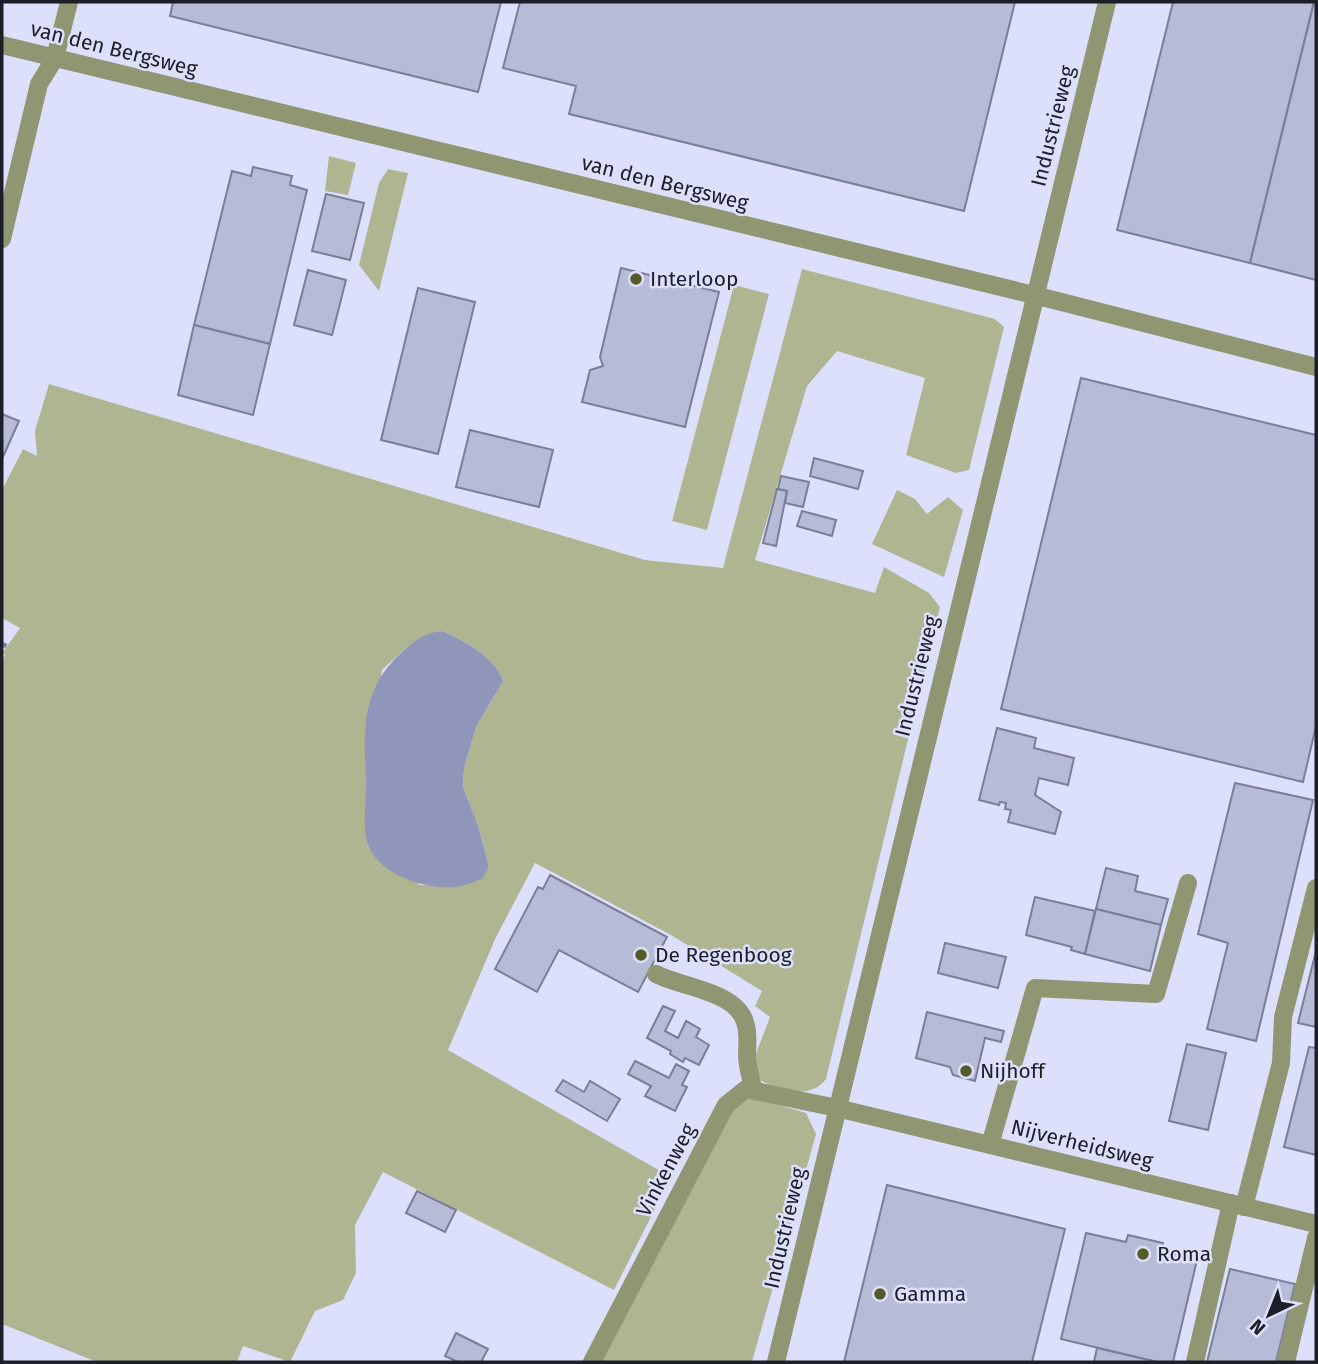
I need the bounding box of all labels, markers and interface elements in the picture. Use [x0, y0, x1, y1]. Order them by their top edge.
street label: van den Bergsweg [28, 16, 200, 82]
street label: Industrieweg [1025, 63, 1081, 189]
street label: van den Bergsweg [579, 150, 751, 216]
place label: Interloop [650, 266, 738, 292]
marker: Interloop [628, 271, 644, 287]
street label: Industrieweg [889, 613, 945, 739]
place label: De Regenboog [655, 942, 792, 968]
marker: De Regenboog [633, 947, 649, 963]
place label: Nijhoff [980, 1058, 1047, 1084]
marker: Nijhoff [958, 1063, 974, 1079]
street label: Nijverheidsweg [1008, 1114, 1156, 1174]
street label: Vinkenweg [631, 1119, 701, 1221]
street label: Industrieweg [758, 1165, 812, 1291]
place label: Roma [1157, 1241, 1211, 1267]
marker: Roma [1135, 1246, 1151, 1262]
north arrow [1234, 1280, 1304, 1350]
place label: Gamma [894, 1281, 966, 1307]
marker: Gamma [872, 1286, 888, 1302]
text: N [1245, 1314, 1270, 1340]

